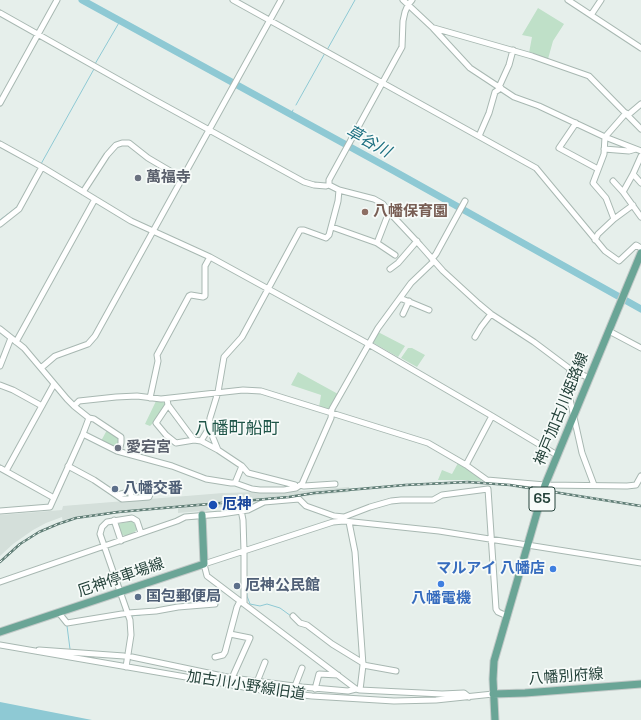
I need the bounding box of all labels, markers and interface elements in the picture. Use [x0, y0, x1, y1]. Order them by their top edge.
water label: 草谷川 [342, 122, 394, 162]
place label: 萬福寺 [146, 169, 191, 187]
marker: 萬福寺 [133, 173, 143, 183]
place label: 八幡保育園 [373, 203, 448, 221]
marker: 八幡保育園 [360, 207, 370, 217]
street label: 神戸加古川姫路線 [531, 350, 593, 468]
district label: 八幡町船町 [195, 419, 279, 439]
place label: 愛宕宮 [126, 439, 171, 457]
marker: 愛宕宮 [113, 443, 123, 453]
place label: 八幡交番 [123, 480, 183, 498]
marker: 八幡交番 [110, 484, 120, 494]
road number: 65 [529, 487, 555, 511]
place label: 厄神 [222, 496, 252, 514]
marker: 厄神 [207, 499, 219, 511]
street label: 厄神停車場線 [76, 555, 166, 601]
place label: マルアイ 八幡店 [436, 560, 545, 578]
marker: マルアイ 八幡店 [548, 564, 558, 574]
place label: 厄神公民館 [245, 577, 320, 595]
marker: 八幡電機 [436, 579, 446, 589]
marker: 厄神公民館 [232, 581, 242, 591]
place label: 国包郵便局 [146, 588, 221, 606]
place label: 八幡電機 [411, 590, 471, 608]
marker: 国包郵便局 [133, 592, 143, 602]
street label: 八幡別府線 [528, 665, 604, 689]
street label: 加古川小野線旧道 [185, 668, 307, 704]

